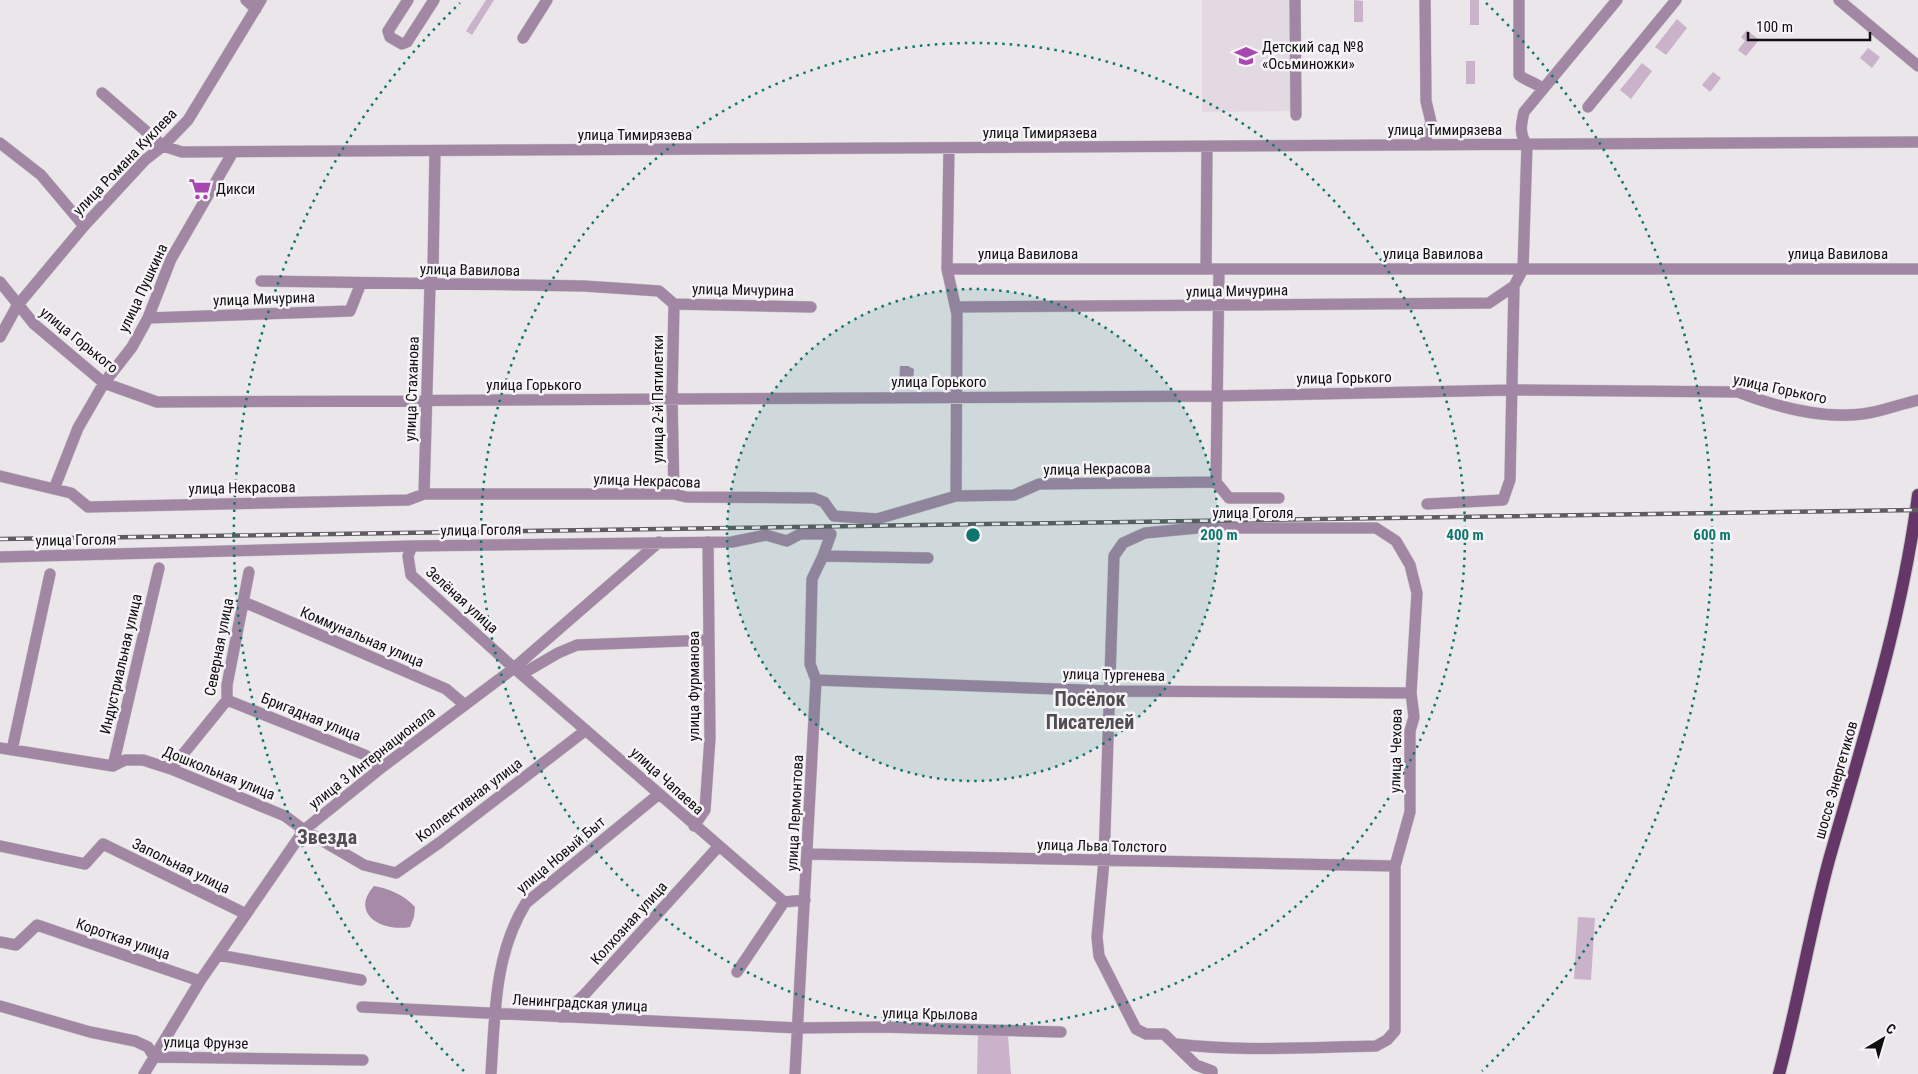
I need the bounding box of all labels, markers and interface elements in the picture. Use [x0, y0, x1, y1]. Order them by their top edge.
scale bar [1748, 10, 1870, 42]
text: 100 m [1756, 18, 1793, 36]
place label: Детский сад №8 «Осьминожки» [1262, 38, 1364, 73]
school or university icon: Детский сад №8 «Осьминожки» [1233, 43, 1259, 69]
street label: улица Романа Куклева [69, 105, 181, 219]
street label: улица Тимирязева [1388, 121, 1502, 139]
street label: улица Тимирязева [983, 124, 1097, 142]
street label: улица Тимирязева [578, 126, 692, 144]
supermarket icon: Дикси [187, 176, 213, 202]
place label: Дикси [216, 180, 255, 198]
street label: улица Пушкина [115, 241, 171, 335]
street label: улица Вавилова [978, 245, 1078, 263]
street label: улица Вавилова [1383, 245, 1483, 263]
street label: улица Вавилова [1788, 245, 1888, 263]
street label: улица Вавилова [420, 260, 520, 280]
street label: улица Мичурина [692, 280, 794, 300]
street label: улица Мичурина [1186, 281, 1288, 301]
street label: улица Мичурина [213, 288, 315, 310]
street label: улица Горького [36, 303, 122, 377]
street label: улица 2-й Пятилетки [649, 335, 667, 463]
street label: улица Стаханова [401, 336, 423, 442]
street label: улица Горького [1296, 368, 1392, 388]
street label: улица Горького [1732, 370, 1828, 408]
street label: улица Горького [891, 373, 987, 391]
street label: улица Горького [486, 376, 582, 394]
street label: улица Некрасова [1043, 459, 1151, 479]
street label: улица Некрасова [593, 470, 701, 492]
street label: улица Некрасова [188, 478, 296, 498]
street label: улица Гоголя [1213, 504, 1293, 522]
street label: улица Гоголя [440, 520, 522, 540]
centre of rings [964, 526, 982, 544]
text: 200 m [1200, 526, 1238, 544]
text: 400 m [1446, 526, 1484, 544]
text: 600 m [1693, 526, 1731, 544]
street label: улица Гоголя [35, 530, 117, 550]
street label: Зелёная улица [422, 563, 502, 637]
street label: Индустриальная улица [96, 592, 146, 736]
street label: Северная улица [201, 597, 237, 697]
street label: Коммунальная улица [297, 603, 427, 671]
street label: улица Фурманова [685, 631, 703, 741]
street label: улица Тургенева [1063, 665, 1165, 685]
district label: Посёлок Писателей [1046, 687, 1134, 734]
street label: Бригадная улица [259, 689, 363, 745]
street label: улица 3 Интернационала [305, 703, 439, 813]
street label: улица Чехова [1386, 709, 1406, 793]
street label: шоссе Энергетиков [1811, 719, 1861, 841]
street label: Дошкольная улица [160, 742, 278, 804]
street label: улица Чапаева [627, 743, 707, 819]
street label: Коллективная улица [412, 754, 526, 846]
street label: улица Лермонтова [783, 754, 807, 872]
street label: улица Новый Быт [513, 813, 609, 897]
district label: Звезда [297, 825, 357, 849]
street label: Запольная улица [129, 835, 233, 897]
street label: улица Льва Толстого [1037, 836, 1167, 856]
street label: Колхозная улица [587, 878, 671, 968]
street label: Короткая улица [74, 914, 172, 964]
street label: Ленинградская улица [512, 990, 648, 1016]
street label: улица Крылова [882, 1004, 978, 1024]
north arrow [1858, 1014, 1908, 1064]
text: С [1883, 1020, 1899, 1038]
street label: улица Фрунзе [163, 1033, 249, 1053]

